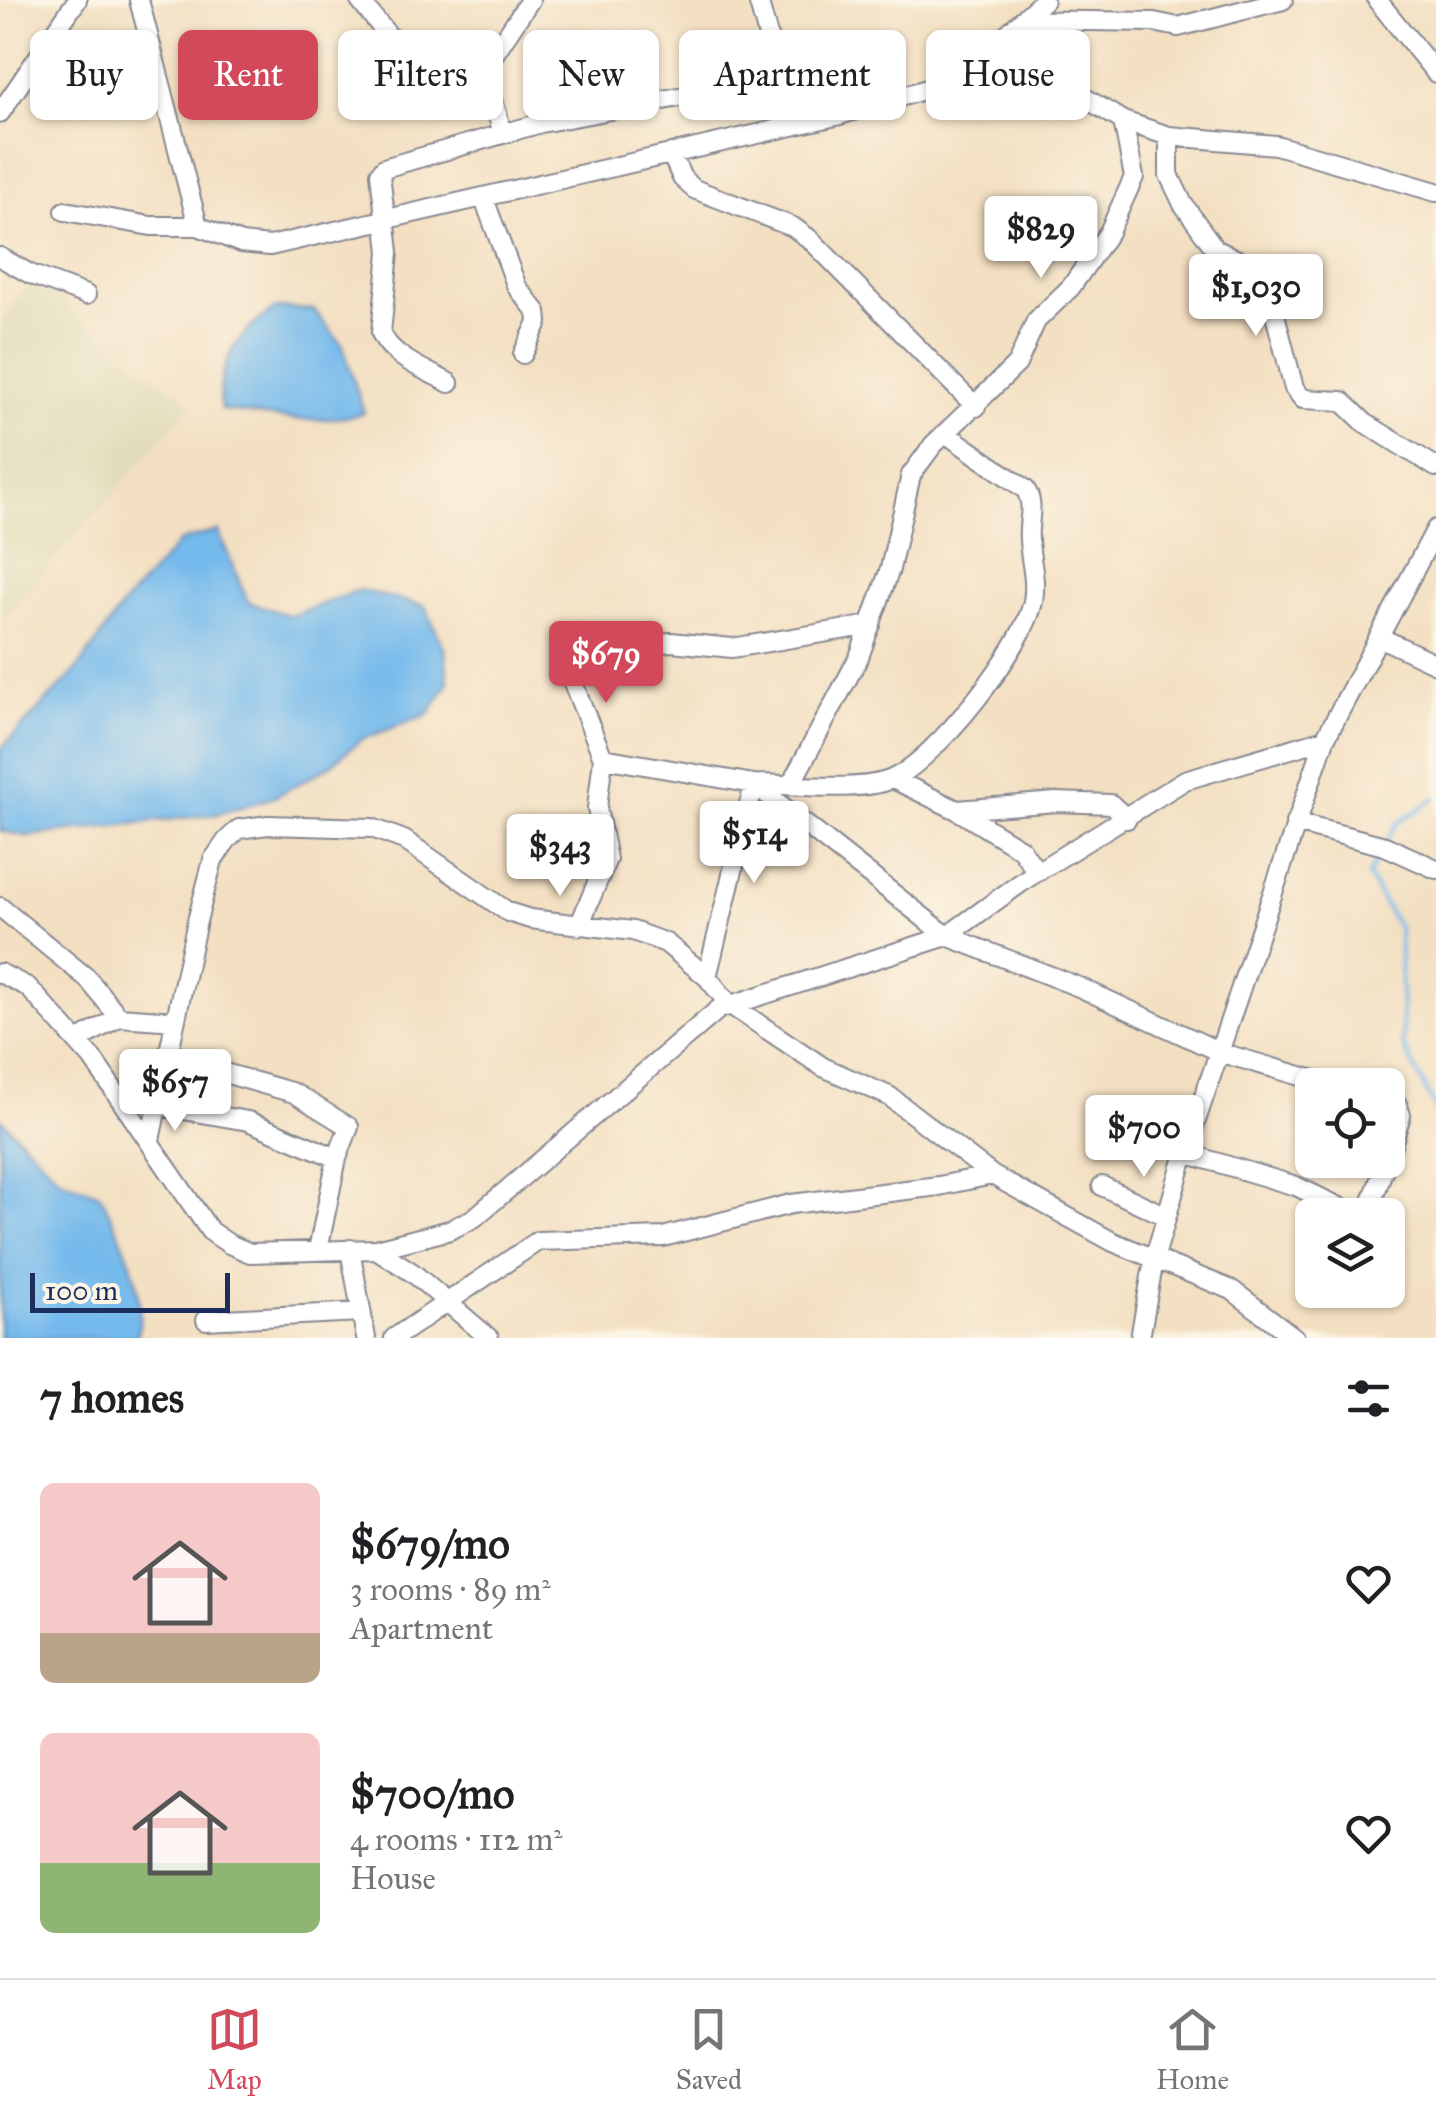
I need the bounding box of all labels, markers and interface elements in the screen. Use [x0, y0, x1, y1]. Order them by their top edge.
chip: Buy [30, 30, 158, 120]
chip: Rent [178, 30, 318, 120]
chip: Filters [338, 30, 503, 120]
chip: New [523, 30, 659, 120]
chip: Apartment [679, 30, 906, 120]
chip: House [926, 30, 1090, 120]
pin: $829 [982, 196, 1100, 281]
text: $829 [1006, 209, 1076, 248]
pin: $1,030 [1175, 254, 1337, 339]
text: $1,030 [1211, 267, 1301, 306]
pin: $679 [547, 621, 665, 706]
text: $679 [571, 634, 641, 673]
pin: $514 [695, 801, 813, 886]
pin: $343 [501, 814, 619, 899]
text: $514 [722, 814, 786, 853]
text: $343 [529, 827, 591, 866]
pin: $657 [116, 1049, 234, 1134]
text: $657 [141, 1062, 209, 1101]
map controls [1295, 1068, 1405, 1308]
button: locate [1295, 1068, 1405, 1178]
pin: $700 [1085, 1095, 1203, 1180]
text: $700 [1107, 1108, 1181, 1147]
button: layers [1295, 1198, 1405, 1308]
scale bar [30, 1268, 230, 1312]
text: 100 m [45, 1273, 118, 1308]
icon: filters [1341, 1371, 1396, 1426]
text: 7 homes [40, 1372, 184, 1424]
text: $679/mo [350, 1518, 510, 1570]
icon: home [120, 1523, 240, 1643]
icon: heart [1341, 1556, 1396, 1611]
text: 3 rooms · 89 m² [350, 1570, 551, 1609]
text: Apartment [350, 1609, 493, 1648]
text: $700/mo [350, 1768, 514, 1820]
icon: home [120, 1773, 240, 1893]
icon: heart [1341, 1806, 1396, 1861]
text: 4 rooms · 112 m² [350, 1820, 563, 1859]
text: House [350, 1859, 436, 1898]
tab: Map [207, 2002, 262, 2097]
tab: Saved [676, 2002, 742, 2097]
tab: Home [1156, 2002, 1229, 2097]

